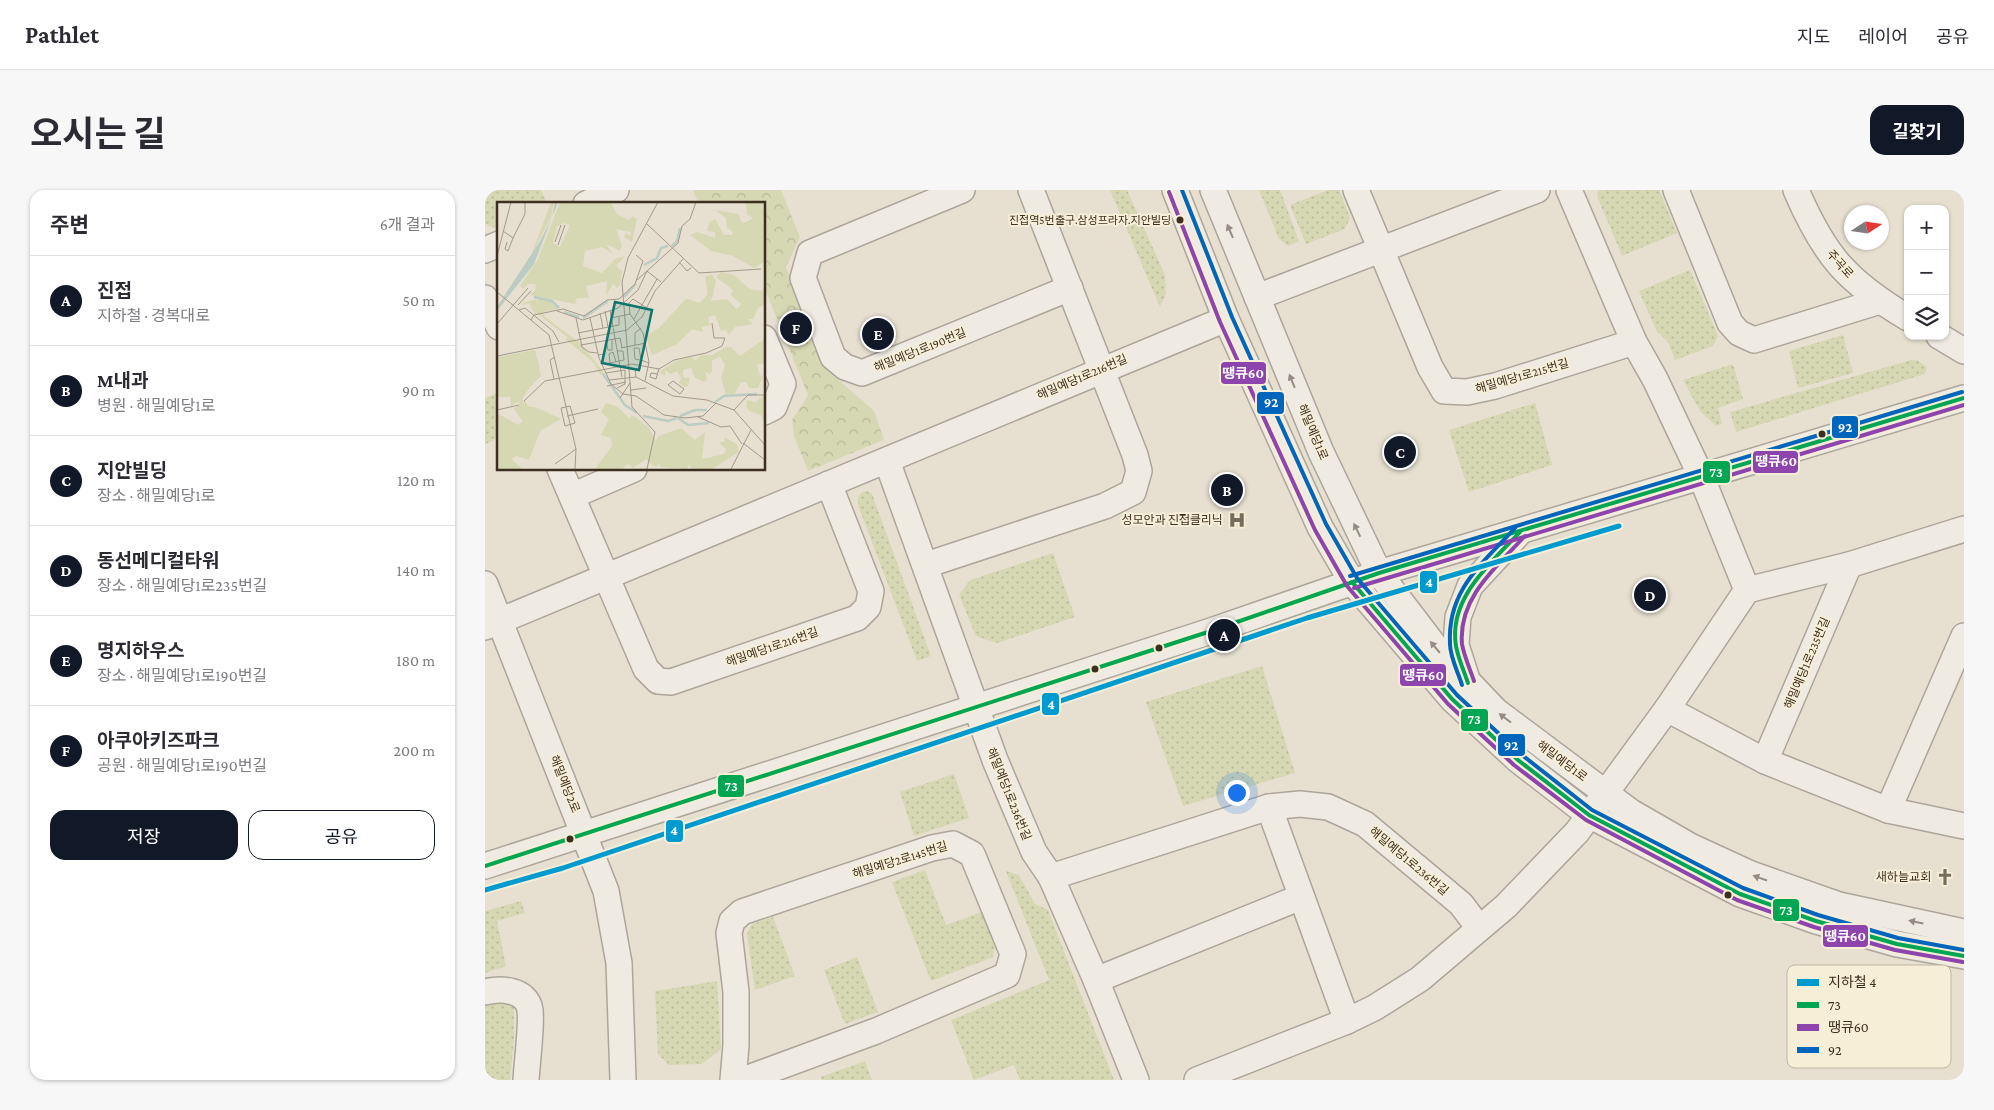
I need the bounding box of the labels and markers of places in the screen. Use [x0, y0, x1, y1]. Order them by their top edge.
place label: 진접역5번출구.삼성프라자.지안빌딩 [1009, 214, 1171, 226]
marker: 진접역5번출구.삼성프라자.지안빌딩 [1175, 215, 1185, 225]
pin: F [780, 309, 812, 347]
pin: E [862, 315, 894, 353]
unlabelled marker [1817, 429, 1827, 439]
pin: C [1384, 433, 1416, 471]
pin: B [1211, 471, 1243, 509]
hospital icon: 성모안과 진접클리닉 [1227, 510, 1247, 530]
place label: 성모안과 진접클리닉 [1121, 513, 1223, 527]
pin: D [1634, 576, 1666, 614]
pin: A [1208, 616, 1240, 654]
unlabelled marker [1154, 643, 1164, 653]
unlabelled marker [1090, 664, 1100, 674]
unlabelled marker [565, 834, 575, 844]
church icon: 새하늘교회 [1935, 867, 1955, 887]
place label: 새하늘교회 [1876, 870, 1931, 884]
unlabelled marker [1723, 890, 1733, 900]

